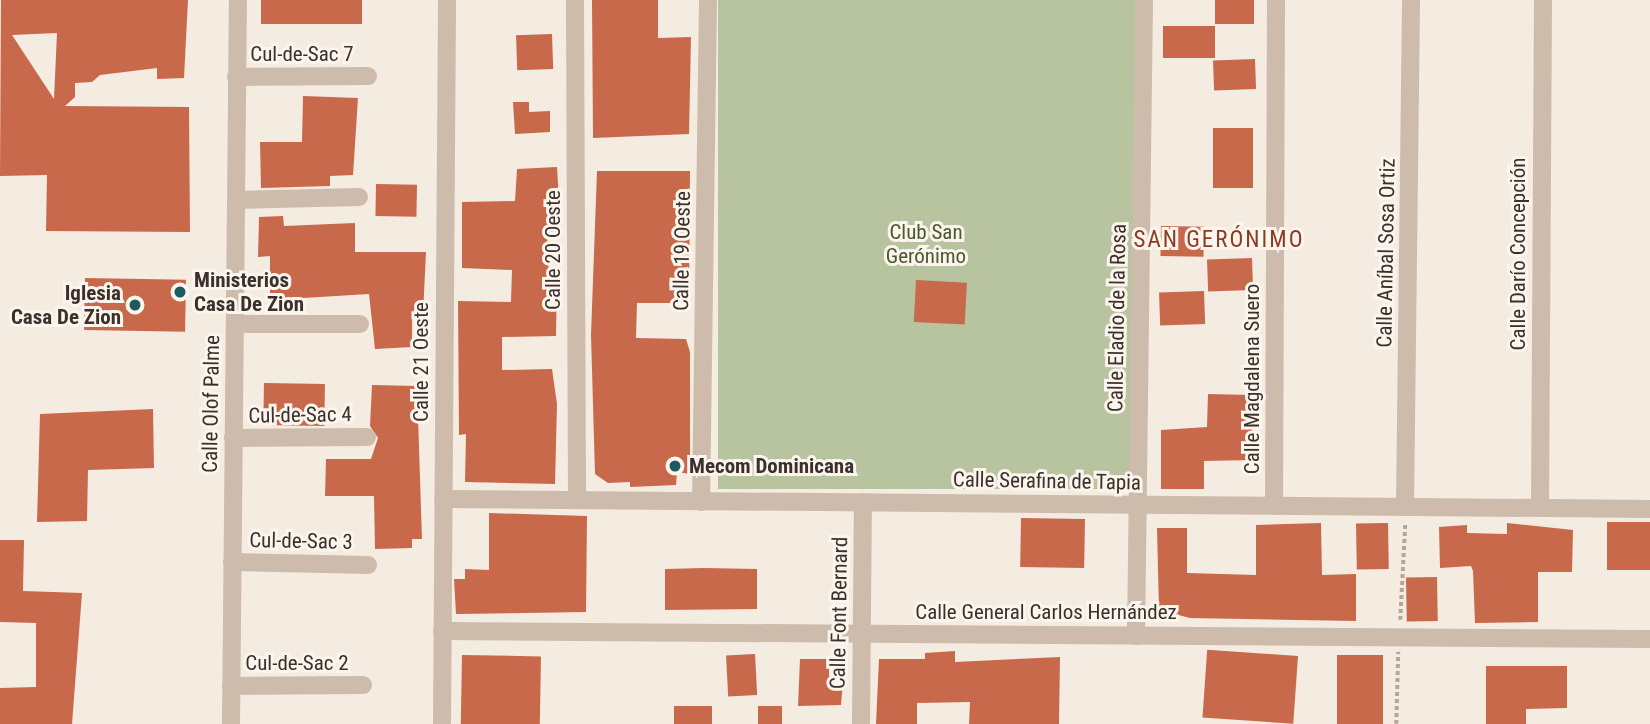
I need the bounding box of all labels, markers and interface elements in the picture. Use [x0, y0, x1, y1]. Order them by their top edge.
street label: Cul-de-Sac 7 [250, 41, 354, 67]
street label: Calle Aníbal Sosa Ortiz [1372, 158, 1400, 348]
street label: Calle Darío Concepción [1505, 158, 1531, 350]
street label: Calle 20 Oeste [540, 190, 566, 310]
street label: Calle 19 Oeste [668, 191, 696, 311]
park label: Club San Gerónimo [886, 219, 966, 269]
street label: Calle Eladio de la Rosa [1103, 224, 1131, 412]
district label: SAN GERÓNIMO [1135, 226, 1303, 254]
place label: Ministerios Casa De Zion [194, 267, 304, 317]
place label: Iglesia Casa De Zion [11, 280, 121, 330]
marker: Ministerios Casa De Zion [172, 284, 188, 300]
street label: Calle Magdalena Suero [1239, 284, 1265, 474]
marker: Iglesia Casa De Zion [127, 297, 143, 313]
street label: Calle 21 Oeste [408, 302, 434, 422]
street label: Calle Olof Palme [197, 335, 225, 473]
street label: Cul-de-Sac 4 [248, 401, 352, 429]
place label: Mecom Dominicana [689, 453, 854, 479]
marker: Mecom Dominicana [667, 458, 683, 474]
street label: Calle Serafina de Tapia [953, 467, 1141, 495]
street label: Cul-de-Sac 3 [249, 527, 353, 555]
street label: Calle Font Bernard [825, 537, 853, 689]
street label: Calle General Carlos Hernández [915, 599, 1177, 625]
street label: Cul-de-Sac 2 [245, 650, 349, 676]

